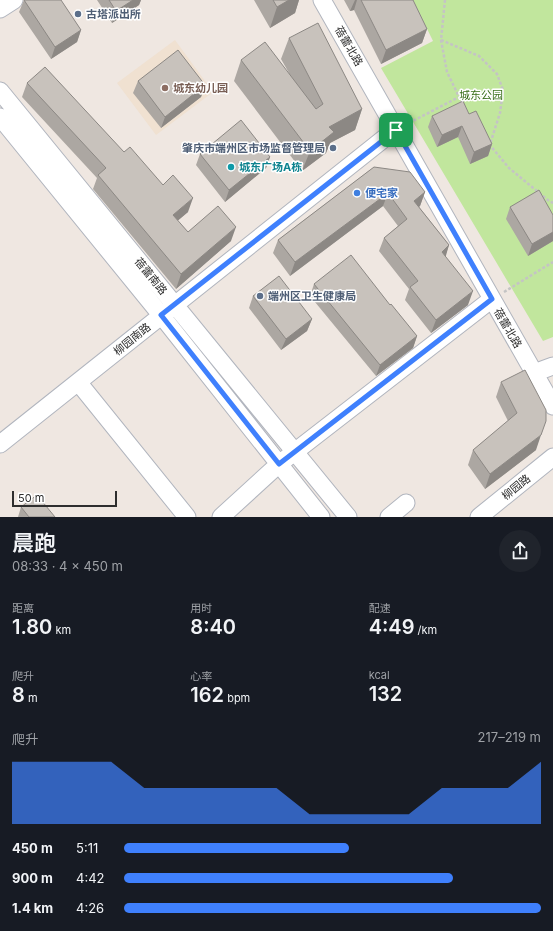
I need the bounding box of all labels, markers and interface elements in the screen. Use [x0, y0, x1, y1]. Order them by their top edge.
place label: 古塔派出所 [86, 7, 141, 21]
marker: 古塔派出所 [73, 9, 83, 19]
street label: 蓓蕾北路 [332, 23, 366, 69]
place label: 城东幼儿园 [173, 81, 228, 95]
marker: 城东幼儿园 [160, 83, 170, 93]
park label: 城东公园 [459, 88, 503, 102]
pin [379, 113, 413, 147]
icon: arrive [385, 119, 407, 141]
place label: 肇庆市端州区市场监督管理局 [182, 141, 325, 155]
marker: 肇庆市端州区市场监督管理局 [328, 143, 338, 153]
place label: 城东广场A栋 [239, 160, 302, 174]
marker: 城东广场A栋 [226, 162, 236, 172]
place label: 便宅家 [365, 186, 398, 200]
marker: 便宅家 [352, 188, 362, 198]
street label: 蓓蕾南路 [132, 254, 170, 298]
place label: 端州区卫生健康局 [268, 289, 356, 303]
marker: 端州区卫生健康局 [255, 291, 265, 301]
street label: 蓓蕾北路 [491, 305, 525, 351]
street label: 柳园南路 [110, 320, 154, 358]
street label: 柳园路 [499, 471, 533, 503]
scale bar [12, 489, 117, 508]
text: 50 m [18, 491, 44, 505]
text: 晨跑 [12, 530, 56, 556]
button: share [499, 530, 541, 572]
text: 08:33 · 4 × 450 m [12, 558, 123, 574]
text: 距离 [12, 601, 34, 615]
text: 用时 [190, 601, 212, 615]
text: 配速 [369, 601, 391, 615]
text: 1.80 [12, 615, 52, 639]
text: 8:40 [190, 615, 236, 639]
text: 4:49 [369, 615, 414, 639]
text: km [52, 623, 71, 637]
text: /km [414, 623, 437, 637]
text: kcal [369, 668, 390, 682]
text: 爬升 [12, 669, 34, 683]
text: 心率 [190, 669, 212, 683]
text: 132 [369, 682, 402, 706]
text: 8 [12, 683, 25, 707]
text: 162 [190, 683, 224, 707]
text: m [25, 691, 38, 705]
text: bpm [224, 691, 250, 705]
text: 217–219 m [478, 729, 541, 745]
text: 爬升 [12, 731, 38, 747]
text: 450 m [12, 840, 53, 856]
text: 5:11 [76, 840, 98, 856]
text: 900 m [12, 870, 53, 886]
text: 4:42 [76, 870, 104, 886]
text: 1.4 km [12, 900, 53, 916]
text: 4:26 [76, 900, 104, 916]

